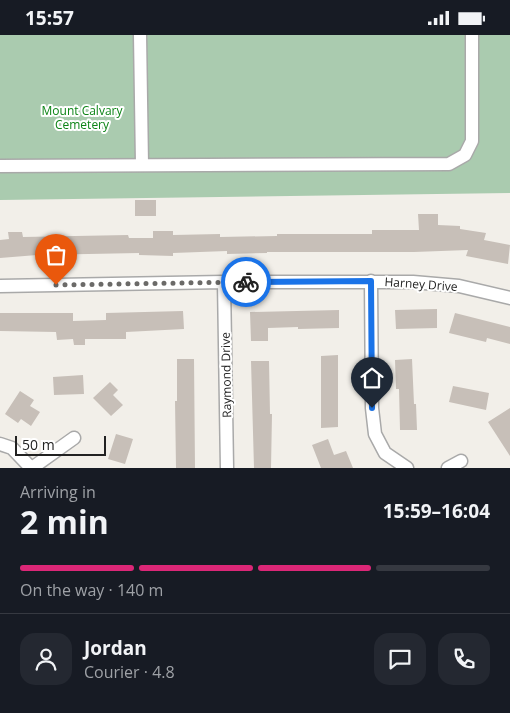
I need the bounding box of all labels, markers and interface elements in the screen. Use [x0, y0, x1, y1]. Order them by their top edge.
text: 15:57 [25, 5, 74, 31]
park label: Mount Calvary Cemetery [42, 102, 123, 133]
pin [35, 234, 77, 285]
icon: bag [42, 241, 70, 269]
courier [221, 257, 271, 307]
icon: bike [232, 268, 260, 296]
street label: Harney Drive [384, 273, 458, 295]
street label: Raymond Drive [217, 332, 235, 418]
pin [351, 357, 393, 408]
icon: home [358, 364, 386, 392]
scale bar [15, 433, 106, 456]
text: 50 m [22, 435, 55, 454]
text: Arriving in [20, 481, 96, 503]
text: 15:59–16:04 [383, 498, 490, 524]
text: 2 min [20, 500, 109, 543]
text: On the way · 140 m [20, 579, 163, 601]
button: person [20, 633, 72, 685]
button: chat [374, 633, 426, 685]
button: phone [438, 633, 490, 685]
text: Jordan [84, 635, 147, 661]
text: Courier · 4.8 [84, 661, 175, 683]

